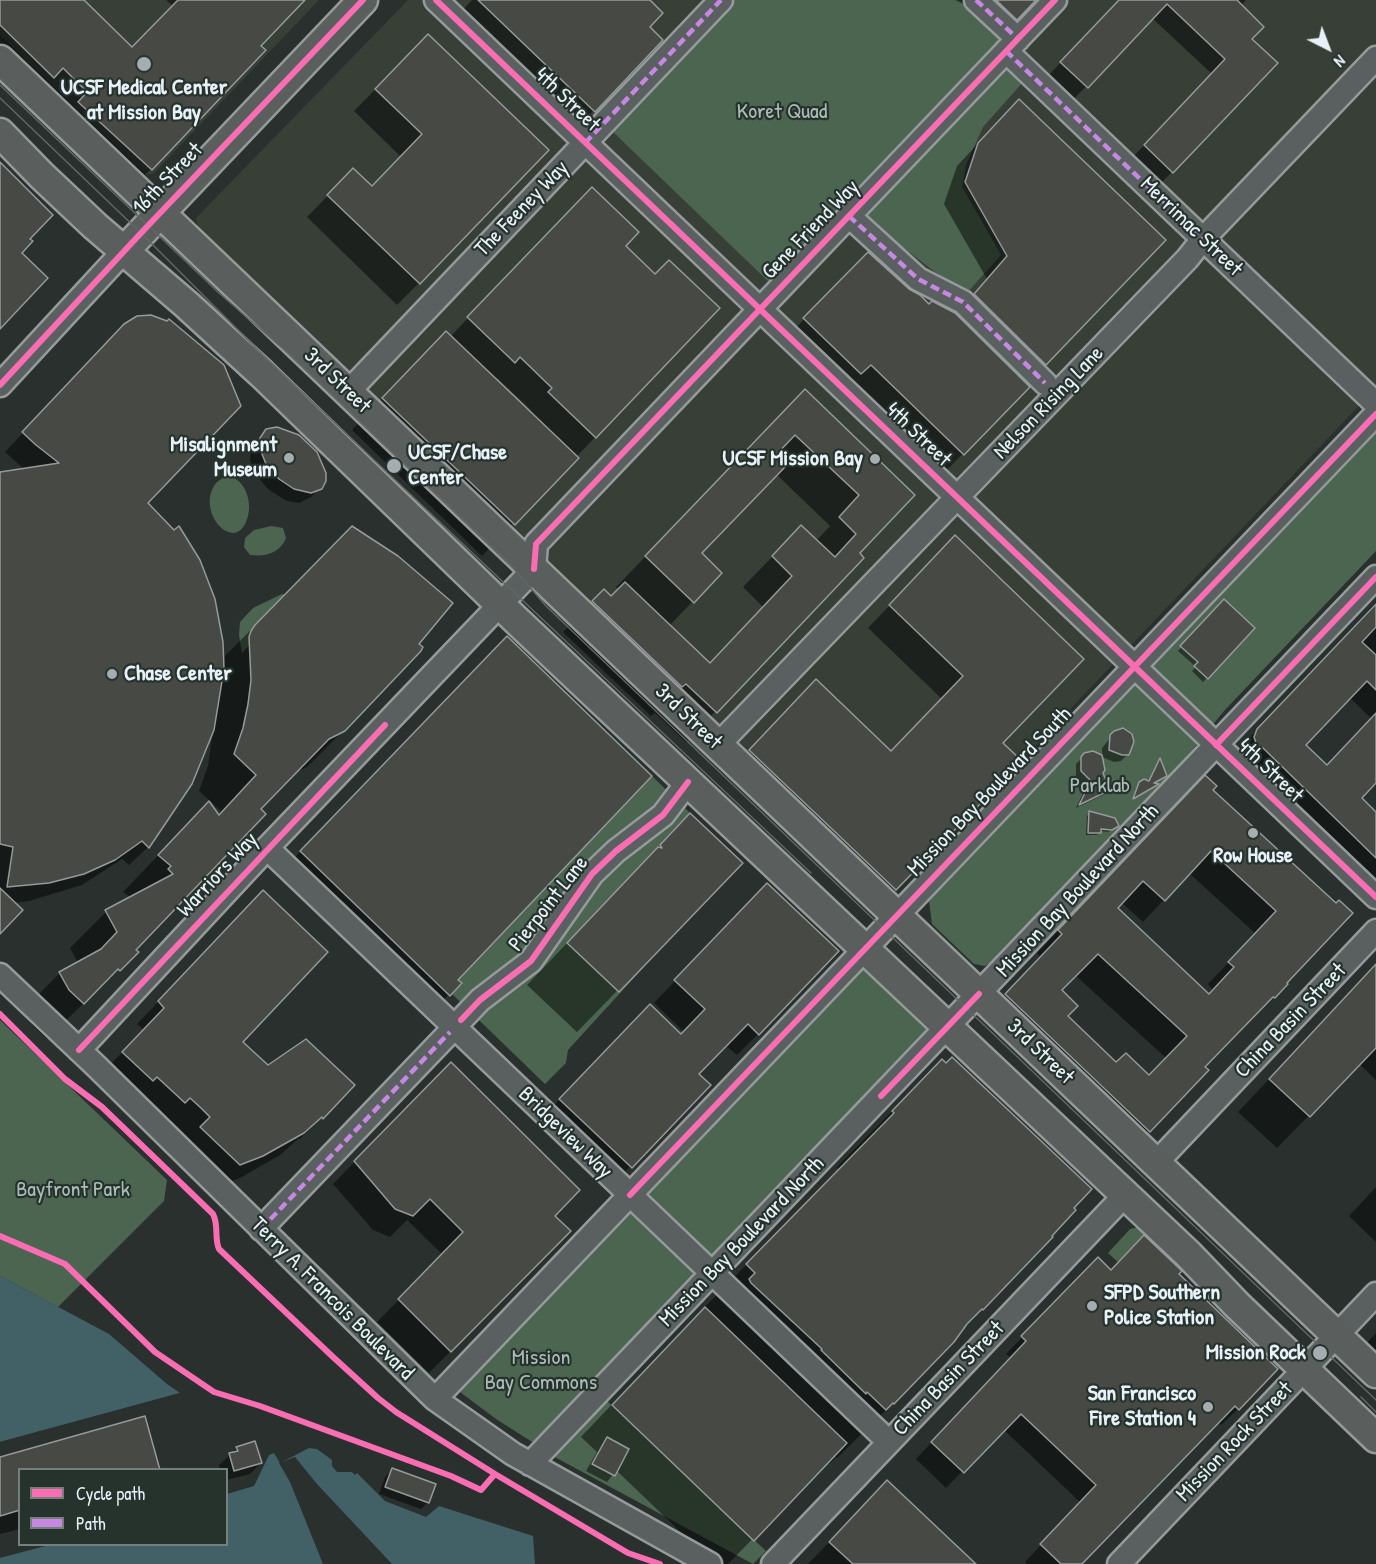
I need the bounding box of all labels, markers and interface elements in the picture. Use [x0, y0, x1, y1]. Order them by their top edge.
north arrow [1298, 18, 1358, 78]
text: N [1330, 50, 1351, 72]
marker: UCSF Medical Center at Mission Bay [135, 55, 153, 73]
street label: 4th Street [529, 62, 605, 138]
place label: UCSF Medical Center at Mission Bay [61, 75, 227, 126]
park label: Koret Quad [737, 99, 827, 125]
street label: 16th Street [127, 138, 209, 220]
street label: The Feeney Way [470, 155, 574, 263]
street label: Merrimac Street [1134, 172, 1248, 282]
street label: Gene Friend Way [757, 175, 865, 285]
street label: Nelson Rising Lane [988, 341, 1110, 465]
street label: 3rd Street [298, 343, 376, 419]
street label: 4th Street [880, 397, 956, 473]
place label: Misalignment Museum [170, 432, 277, 484]
place label: UCSF/Chase Center [408, 440, 507, 492]
place label: UCSF Mission Bay [723, 446, 863, 472]
marker: Misalignment Museum [282, 451, 296, 465]
marker: UCSF Mission Bay [868, 452, 882, 466]
marker: UCSF/Chase Center [385, 457, 403, 475]
place label: Chase Center [124, 661, 232, 687]
marker: Chase Center [105, 667, 119, 681]
street label: 3rd Street [649, 679, 727, 755]
street label: Mission Bay Boulevard South [902, 702, 1078, 882]
street label: 4th Street [1232, 733, 1308, 809]
park label: Parklab [1070, 773, 1130, 799]
street label: Mission Bay Boulevard North [991, 799, 1165, 983]
marker: Row House [1246, 826, 1260, 840]
street label: Warriors Way [172, 827, 264, 923]
place label: Row House [1213, 843, 1293, 869]
street label: Pierpoint Lane [503, 851, 595, 957]
street label: China Basin Street [1230, 958, 1352, 1084]
street label: 3rd Street [1001, 1014, 1079, 1090]
street label: Bridgeview Way [512, 1082, 618, 1184]
street label: Mission Bay Boulevard North [654, 1151, 830, 1333]
park label: Bayfront Park [16, 1177, 130, 1203]
street label: Terry A. Francois Boulevard [245, 1212, 419, 1386]
place label: SFPD Southern Police Station [1104, 1280, 1220, 1332]
marker: SFPD Southern Police Station [1085, 1299, 1099, 1313]
street label: China Basin Street [888, 1316, 1010, 1442]
place label: Mission Rock [1206, 1340, 1306, 1366]
marker: Mission Rock [1311, 1344, 1329, 1362]
park label: Mission Bay Commons [485, 1345, 597, 1396]
street label: Mission Rock Street [1171, 1377, 1299, 1507]
place label: San Francisco Fire Station 4 [1088, 1381, 1196, 1432]
marker: San Francisco Fire Station 4 [1201, 1400, 1215, 1414]
legend [18, 1468, 228, 1546]
text: Cycle path [76, 1481, 145, 1506]
text: Path [76, 1511, 105, 1536]

